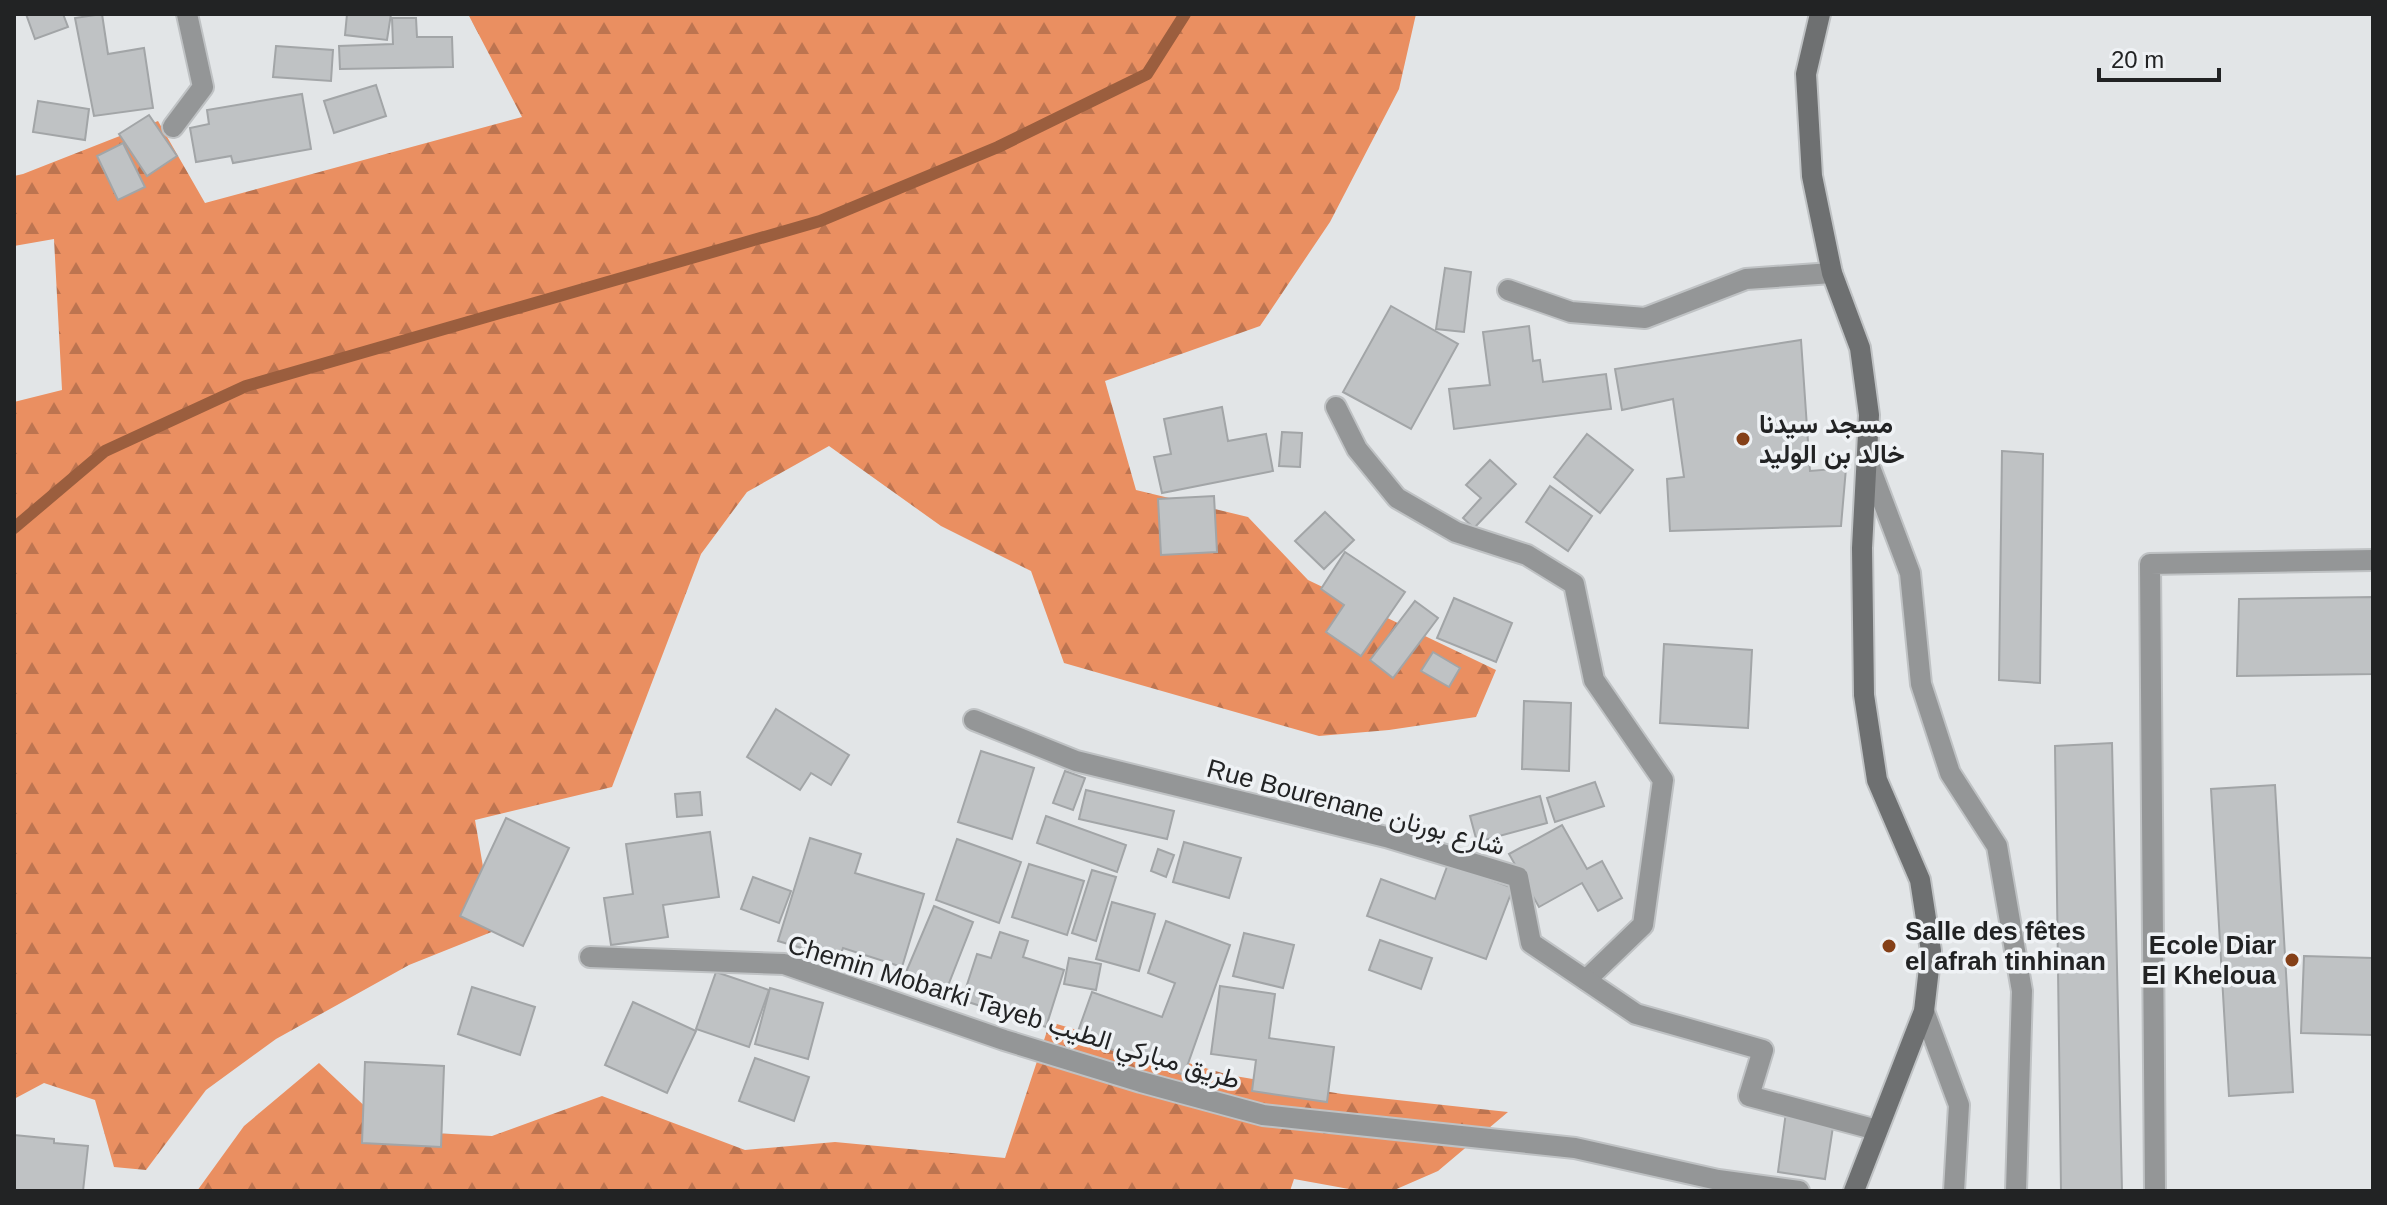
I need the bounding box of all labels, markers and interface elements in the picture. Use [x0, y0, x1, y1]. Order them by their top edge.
scale bar [2099, 32, 2219, 82]
text: 20 m [2111, 46, 2164, 73]
place label: مسجد سيدنا خالد بن الوليد [1759, 409, 1905, 470]
marker: مسجد سيدنا خالد بن الوليد [1734, 430, 1752, 448]
street label: Rue Bourenane شارع بورنان [1203, 753, 1508, 864]
place label: Salle des fêtes el afrah tinhinan [1905, 916, 2106, 976]
street label: Chemin Mobarki Tayeb طريق مباركي الطيب [782, 929, 1244, 1101]
place label: Ecole Diar El Kheloua [2142, 930, 2277, 990]
marker: Salle des fêtes el afrah tinhinan [1880, 937, 1898, 955]
marker: Ecole Diar El Kheloua [2283, 951, 2301, 969]

